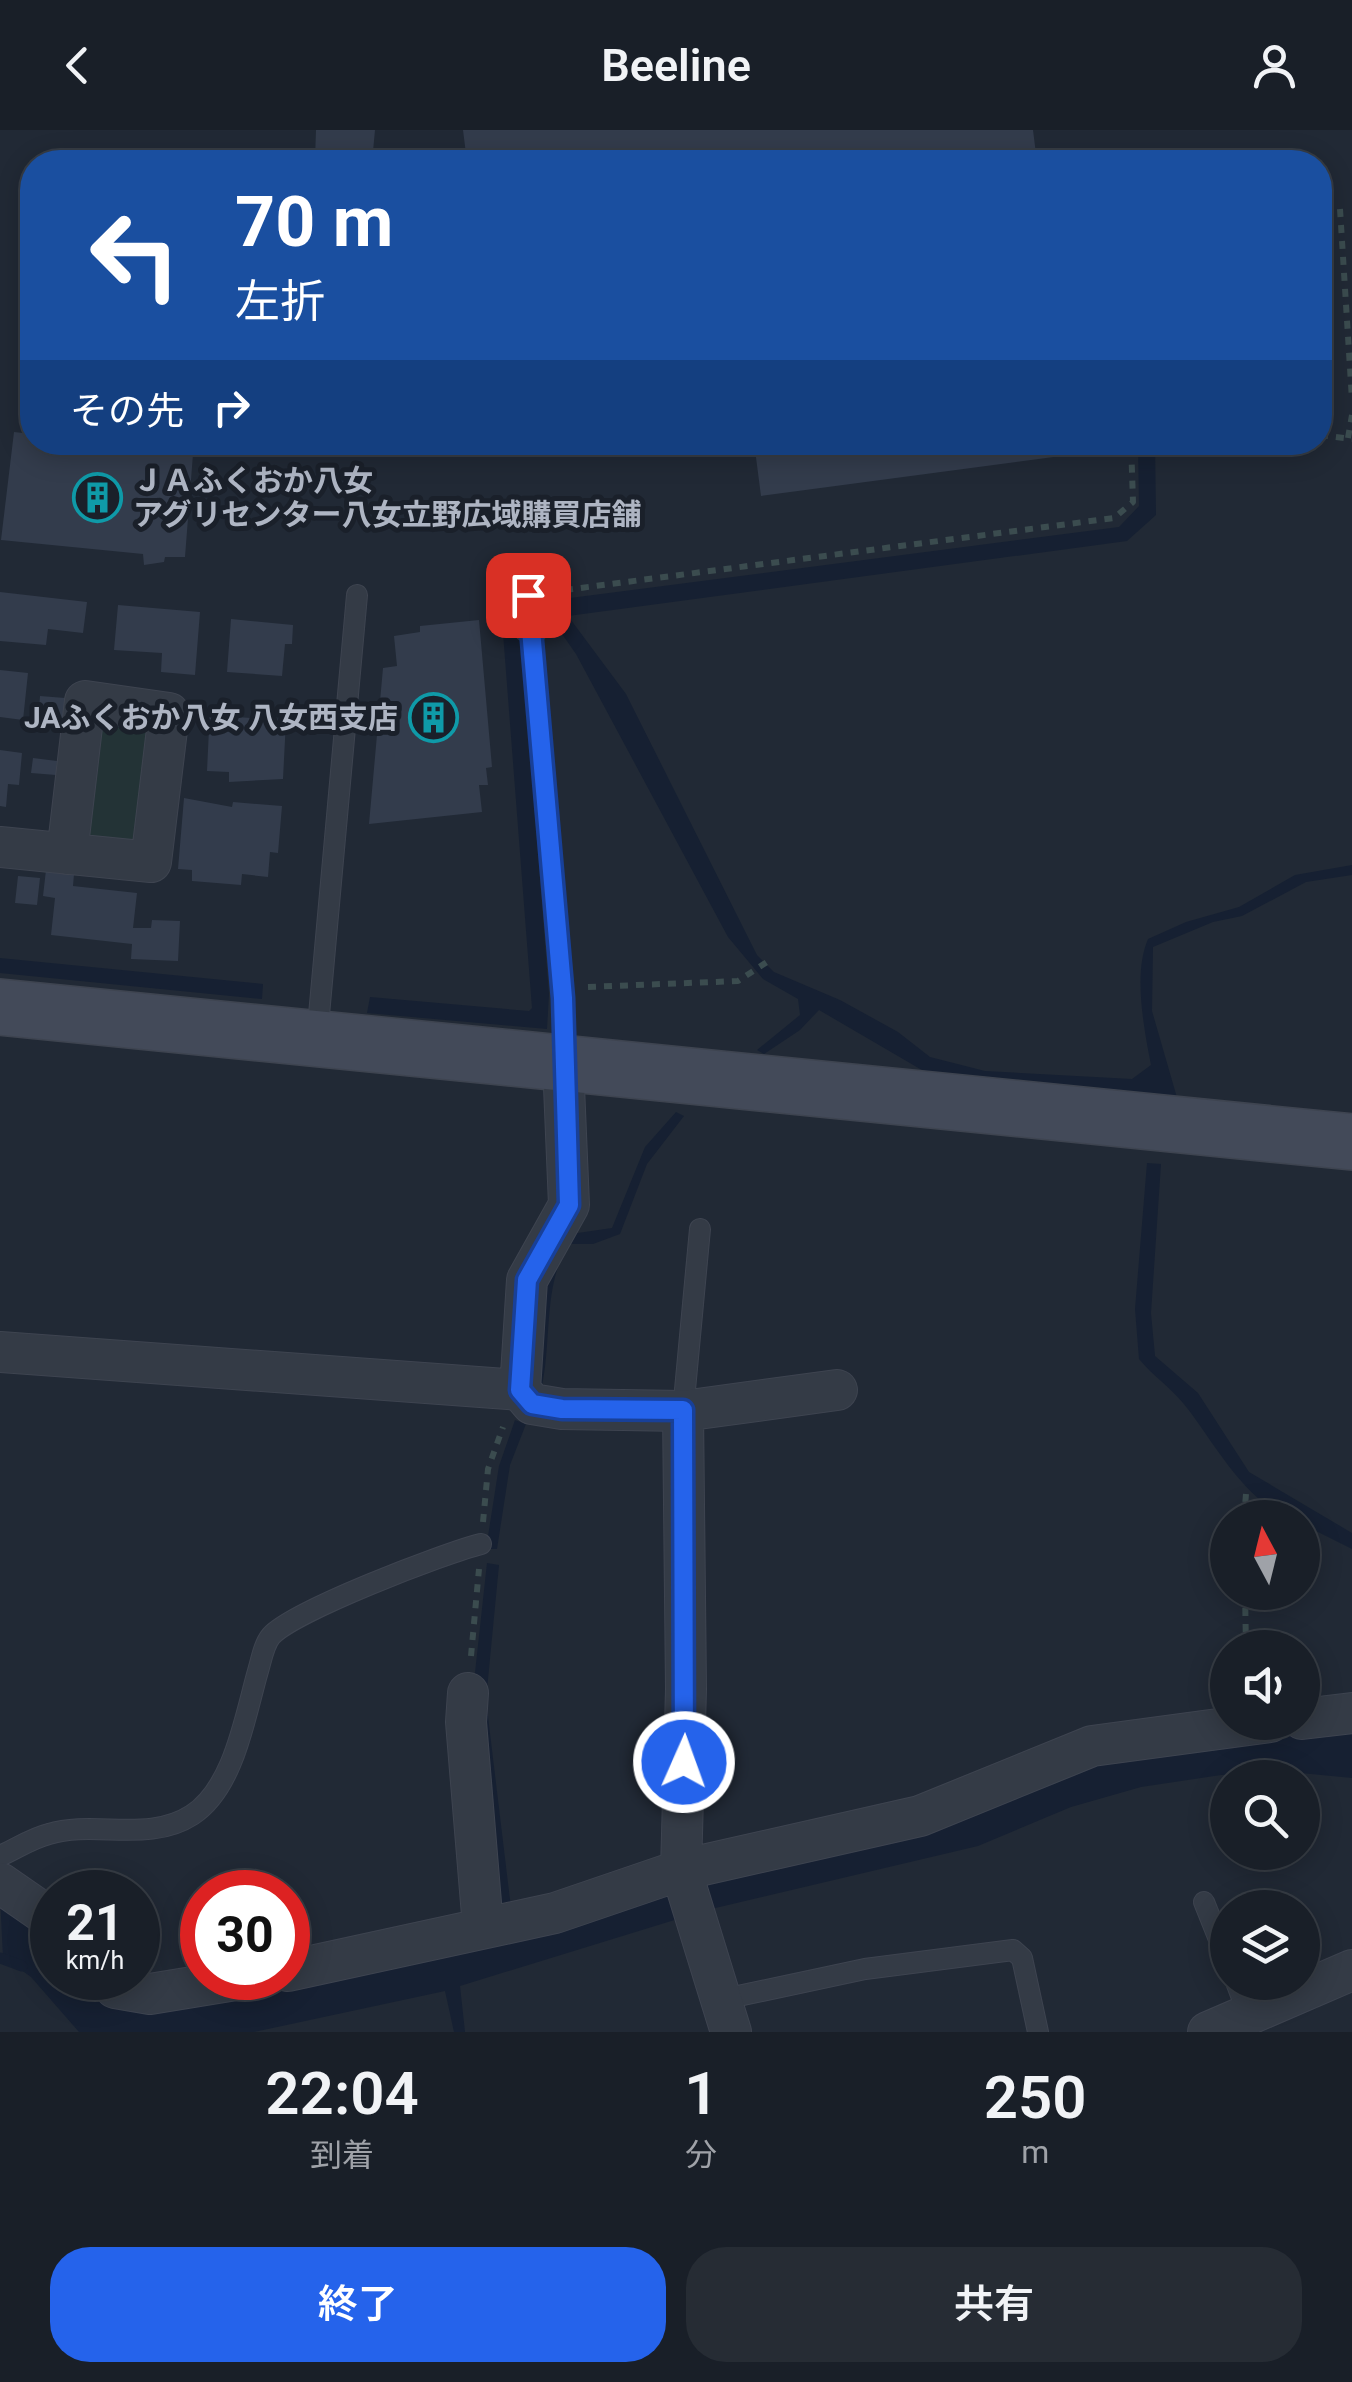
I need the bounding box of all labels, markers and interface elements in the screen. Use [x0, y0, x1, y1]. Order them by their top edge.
icon: back [50, 38, 105, 93]
icon: person [1247, 38, 1302, 93]
text: Beeline [601, 39, 751, 92]
text: 70 m [235, 181, 393, 263]
icon: left [70, 190, 200, 320]
text: 左折 [235, 275, 325, 328]
icon: right [204, 380, 259, 435]
text: その先 [70, 389, 184, 433]
place label: ＪＡふくおか八女 アグリセンター八女立野広域購買店舗 [133, 463, 642, 532]
building icon: ＪＡふくおか八女 アグリセンター八女立野広域購買店舗 [72, 471, 124, 523]
pin [486, 553, 571, 638]
icon: arrive [501, 568, 556, 623]
building icon: JAふくおか八女 八女西支店 [407, 691, 459, 743]
place label: JAふくおか八女 八女西支店 [24, 700, 398, 735]
north arrow [1210, 1500, 1320, 1610]
map controls [1210, 1500, 1320, 2000]
button: sound [1210, 1630, 1320, 1740]
position arrow [632, 1710, 736, 1814]
button: search [1210, 1760, 1320, 1870]
speed limit sign: 30 [180, 1870, 310, 2000]
button: layers [1210, 1890, 1320, 2000]
text: 21 [66, 1894, 124, 1952]
text: km/h [66, 1946, 124, 1975]
text: 22:04 [265, 2058, 419, 2129]
text: 1 [684, 2058, 718, 2129]
text: 250 [984, 2062, 1087, 2133]
text: m [1021, 2133, 1049, 2171]
text: 到着 [310, 2136, 374, 2174]
text: 分 [685, 2136, 717, 2174]
button: 終了 [50, 2247, 666, 2362]
button: 共有 [686, 2247, 1302, 2362]

